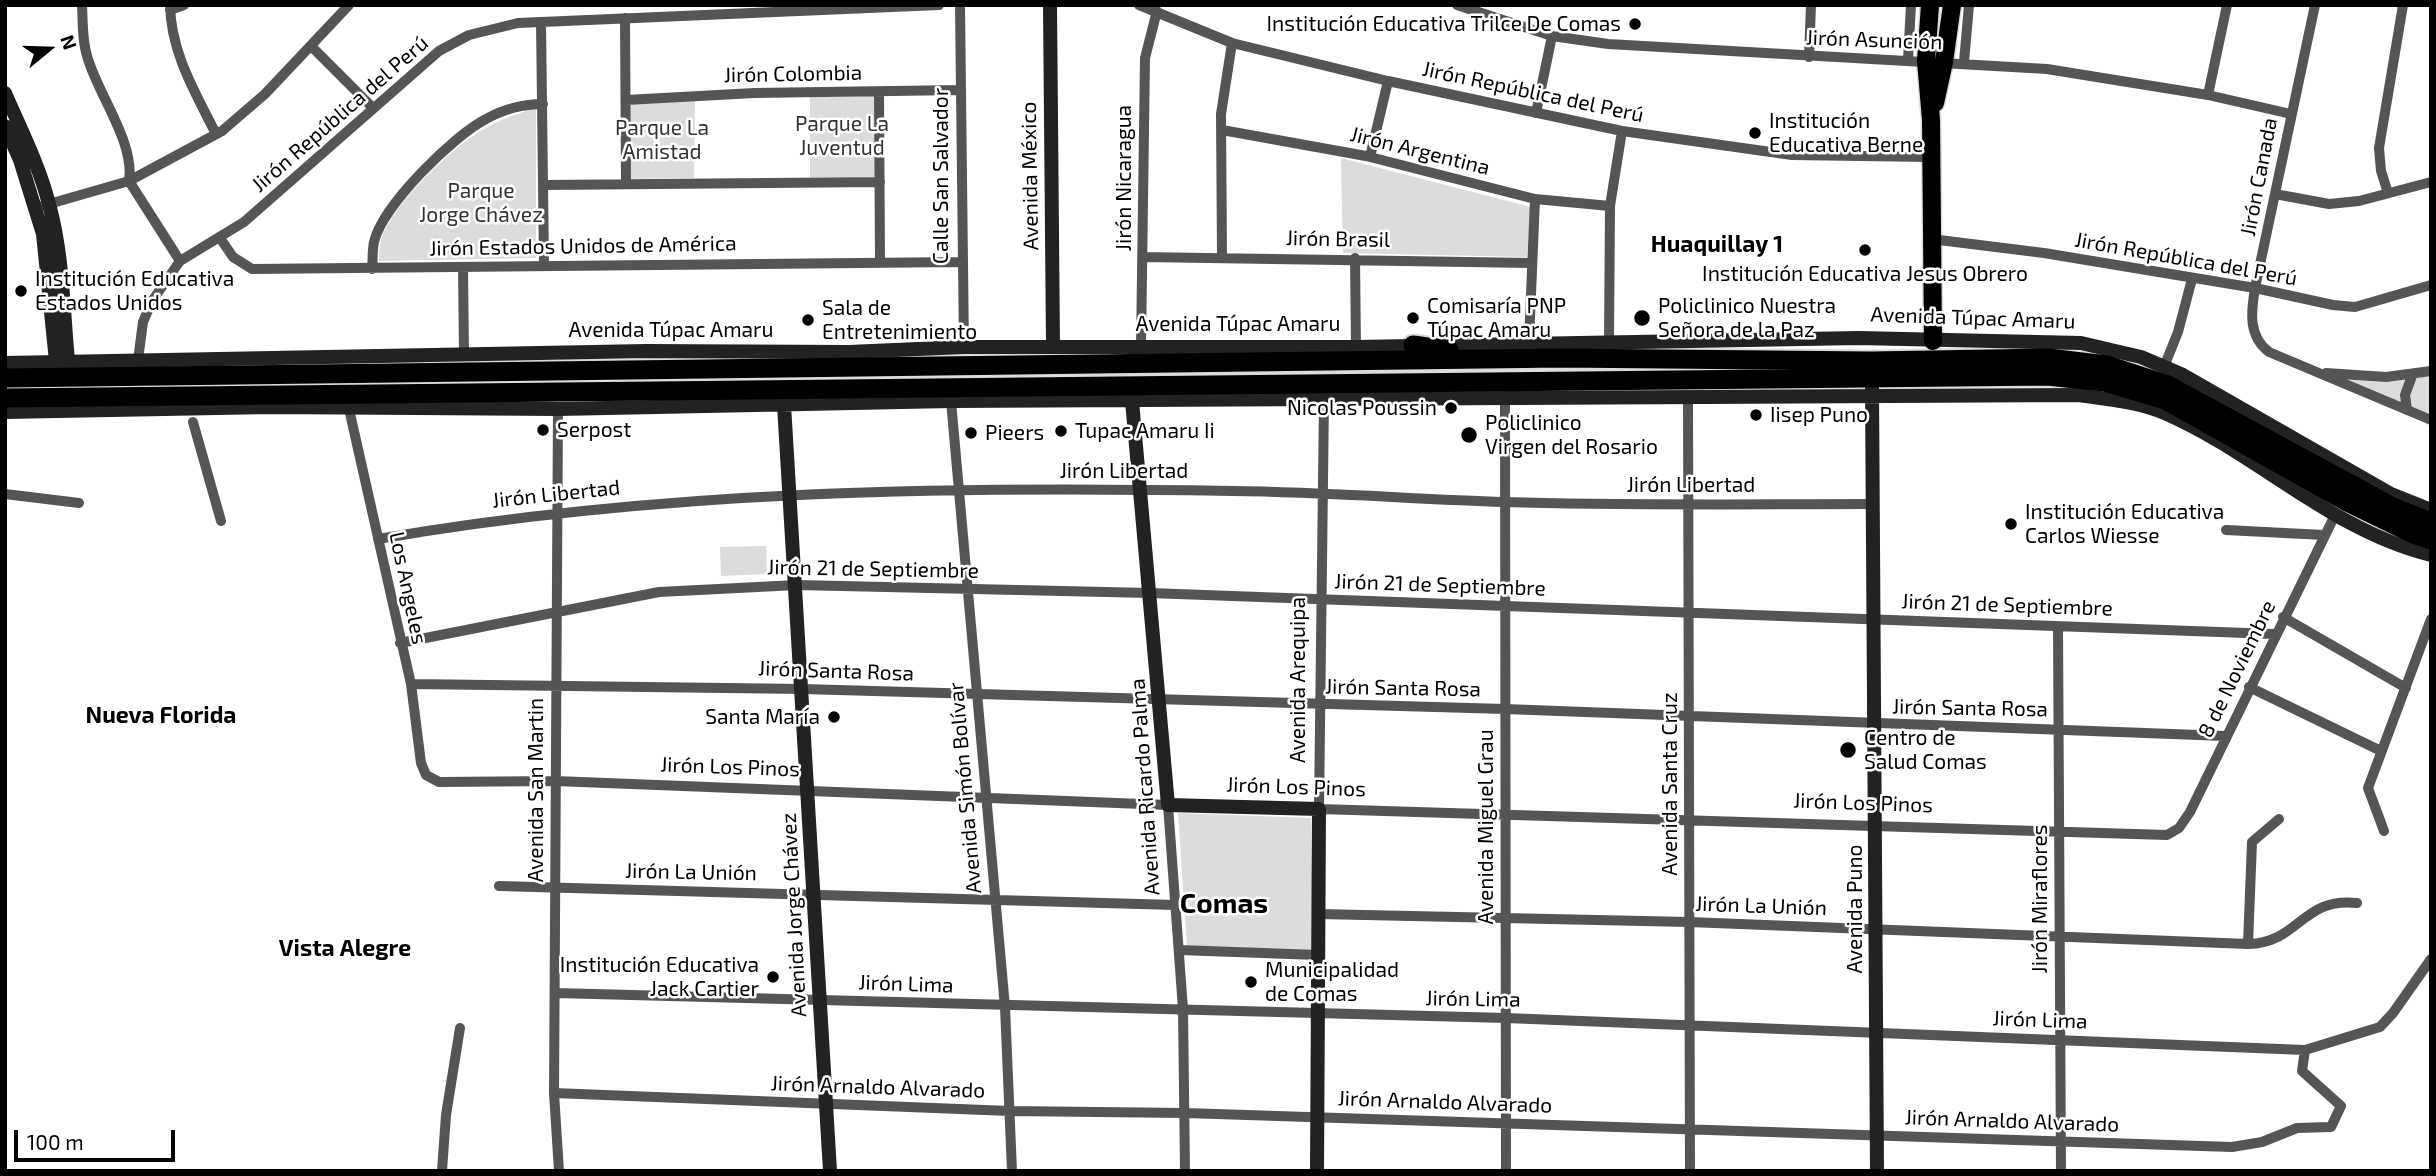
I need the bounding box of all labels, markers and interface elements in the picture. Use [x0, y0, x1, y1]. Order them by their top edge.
place label: Institución Educativa Trilce De Comas [1267, 11, 1621, 37]
north arrow [14, 14, 84, 84]
marker: Institución Educativa Trilce De Comas [1627, 16, 1643, 32]
street label: Jirón Asunción [1805, 25, 1943, 55]
street label: Jirón República del Perú [247, 30, 433, 198]
text: N [56, 32, 82, 52]
street label: Jirón República del Perú [1420, 56, 1646, 128]
street label: Jirón Colombia [724, 60, 862, 88]
street label: Calle San Salvador [928, 88, 954, 264]
street label: Avenida México [1016, 101, 1044, 251]
street label: Jirón Nicaragua [1111, 105, 1137, 251]
place label: Institución Educativa Berne [1769, 108, 1923, 158]
park label: Parque La Juventud [795, 111, 889, 161]
park label: Parque La Amistad [615, 115, 709, 165]
street label: Jirón Canada [2235, 116, 2283, 238]
street label: Jirón Argentina [1348, 122, 1492, 180]
marker: Institución Educativa Berne [1747, 125, 1763, 141]
park label: Parque Jorge Chávez [419, 178, 543, 228]
street label: Jirón Brasil [1286, 225, 1390, 253]
street label: Jirón República del Perú [2073, 227, 2299, 291]
district label: Huaquillay 1 [1651, 230, 1783, 258]
street label: Jirón Estados Unidos de América [429, 231, 737, 261]
marker: Institución Educativa Jesus Obrero [1857, 242, 1873, 258]
place label: Institución Educativa Jesus Obrero [1702, 261, 2028, 287]
place label: Institución Educativa Estados Unidos [35, 266, 234, 316]
marker: Institución Educativa Estados Unidos [13, 283, 29, 299]
place label: Comisaría PNP Túpac Amaru [1427, 293, 1566, 343]
place label: Policlinico Nuestra Señora de la Paz [1658, 293, 1836, 343]
place label: Sala de Entretenimiento [822, 295, 977, 345]
street label: Avenida Túpac Amaru [1870, 302, 2076, 334]
marker: Policlinico Nuestra Señora de la Paz [1632, 308, 1652, 328]
marker: Comisaría PNP Túpac Amaru [1405, 310, 1421, 326]
street label: Avenida Túpac Amaru [1136, 311, 1340, 337]
marker: Sala de Entretenimiento [800, 312, 816, 328]
street label: Avenida Túpac Amaru [569, 317, 773, 343]
place label: Nicolas Poussin [1287, 395, 1437, 421]
marker: Nicolas Poussin [1443, 400, 1459, 416]
place label: Iisep Puno [1770, 402, 1868, 428]
marker: Iisep Puno [1748, 407, 1764, 423]
place label: Policlinico Virgen del Rosario [1485, 410, 1658, 460]
place label: Serpost [557, 417, 631, 443]
place label: Tupac Amaru Ii [1075, 418, 1215, 444]
place label: Pieers [985, 420, 1044, 446]
marker: Serpost [535, 422, 551, 438]
marker: Tupac Amaru Ii [1053, 423, 1069, 439]
marker: Pieers [963, 425, 979, 441]
marker: Policlinico Virgen del Rosario [1459, 425, 1479, 445]
street label: Jirón Libertad [1060, 458, 1188, 484]
street label: Jirón Libertad [1627, 472, 1755, 498]
street label: Jirón Libertad [491, 475, 621, 513]
place label: Institución Educativa Carlos Wiesse [2025, 499, 2224, 549]
marker: Institución Educativa Carlos Wiesse [2003, 516, 2019, 532]
street label: Los Angeles [384, 529, 432, 647]
street label: Jirón 21 de Septiembre [767, 555, 979, 583]
street label: Jirón 21 de Septiembre [1334, 569, 1546, 601]
street label: Jirón 21 de Septiembre [1901, 589, 2113, 621]
street label: 8 de Noviembre [2193, 596, 2281, 742]
street label: Avenida Arequipa [1285, 597, 1311, 763]
street label: Jirón Santa Rosa [758, 656, 914, 686]
street label: Jirón Santa Rosa [1325, 674, 1481, 702]
street label: Avenida Ricardo Palma [1125, 678, 1165, 896]
street label: Avenida Simón Bolívar [943, 681, 987, 895]
street label: Avenida Santa Cruz [1657, 692, 1683, 876]
street label: Jirón Santa Rosa [1892, 694, 2048, 722]
street label: Avenida San Martin [523, 698, 549, 882]
district label: Nueva Florida [86, 701, 236, 729]
place label: Santa María [705, 704, 820, 730]
marker: Santa María [826, 709, 842, 725]
place label: Centro de Salud Comas [1864, 725, 1987, 775]
street label: Avenida Miguel Grau [1473, 729, 1499, 925]
marker: Centro de Salud Comas [1838, 740, 1858, 760]
street label: Jirón Los Pinos [660, 752, 800, 782]
street label: Jirón Los Pinos [1226, 772, 1366, 802]
street label: Jirón Los Pinos [1793, 788, 1933, 818]
street label: Avenida Jorge Chávez [776, 812, 812, 1018]
street label: Jirón Miraflores [2027, 825, 2053, 973]
street label: Avenida Puno [1842, 844, 1868, 974]
street label: Jirón La Unión [625, 858, 757, 886]
district label: Comas [1180, 887, 1268, 921]
street label: Jirón La Unión [1695, 891, 1827, 921]
district label: Vista Alegre [279, 934, 411, 962]
place label: Institución Educativa Jack Cartier [560, 952, 759, 1002]
place label: Municipalidad de Comas [1265, 957, 1399, 1007]
marker: Institución Educativa Jack Cartier [765, 969, 781, 985]
street label: Jirón Lima [858, 970, 954, 998]
marker: Municipalidad de Comas [1243, 974, 1259, 990]
street label: Jirón Lima [1425, 986, 1521, 1012]
street label: Jirón Lima [1992, 1006, 2088, 1034]
street label: Jirón Arnaldo Alvarado [770, 1071, 986, 1103]
street label: Jirón Arnaldo Alvarado [1337, 1086, 1553, 1118]
street label: Jirón Arnaldo Alvarado [1904, 1105, 2120, 1137]
scale bar [18, 1116, 178, 1160]
text: 100 m [27, 1129, 84, 1154]

